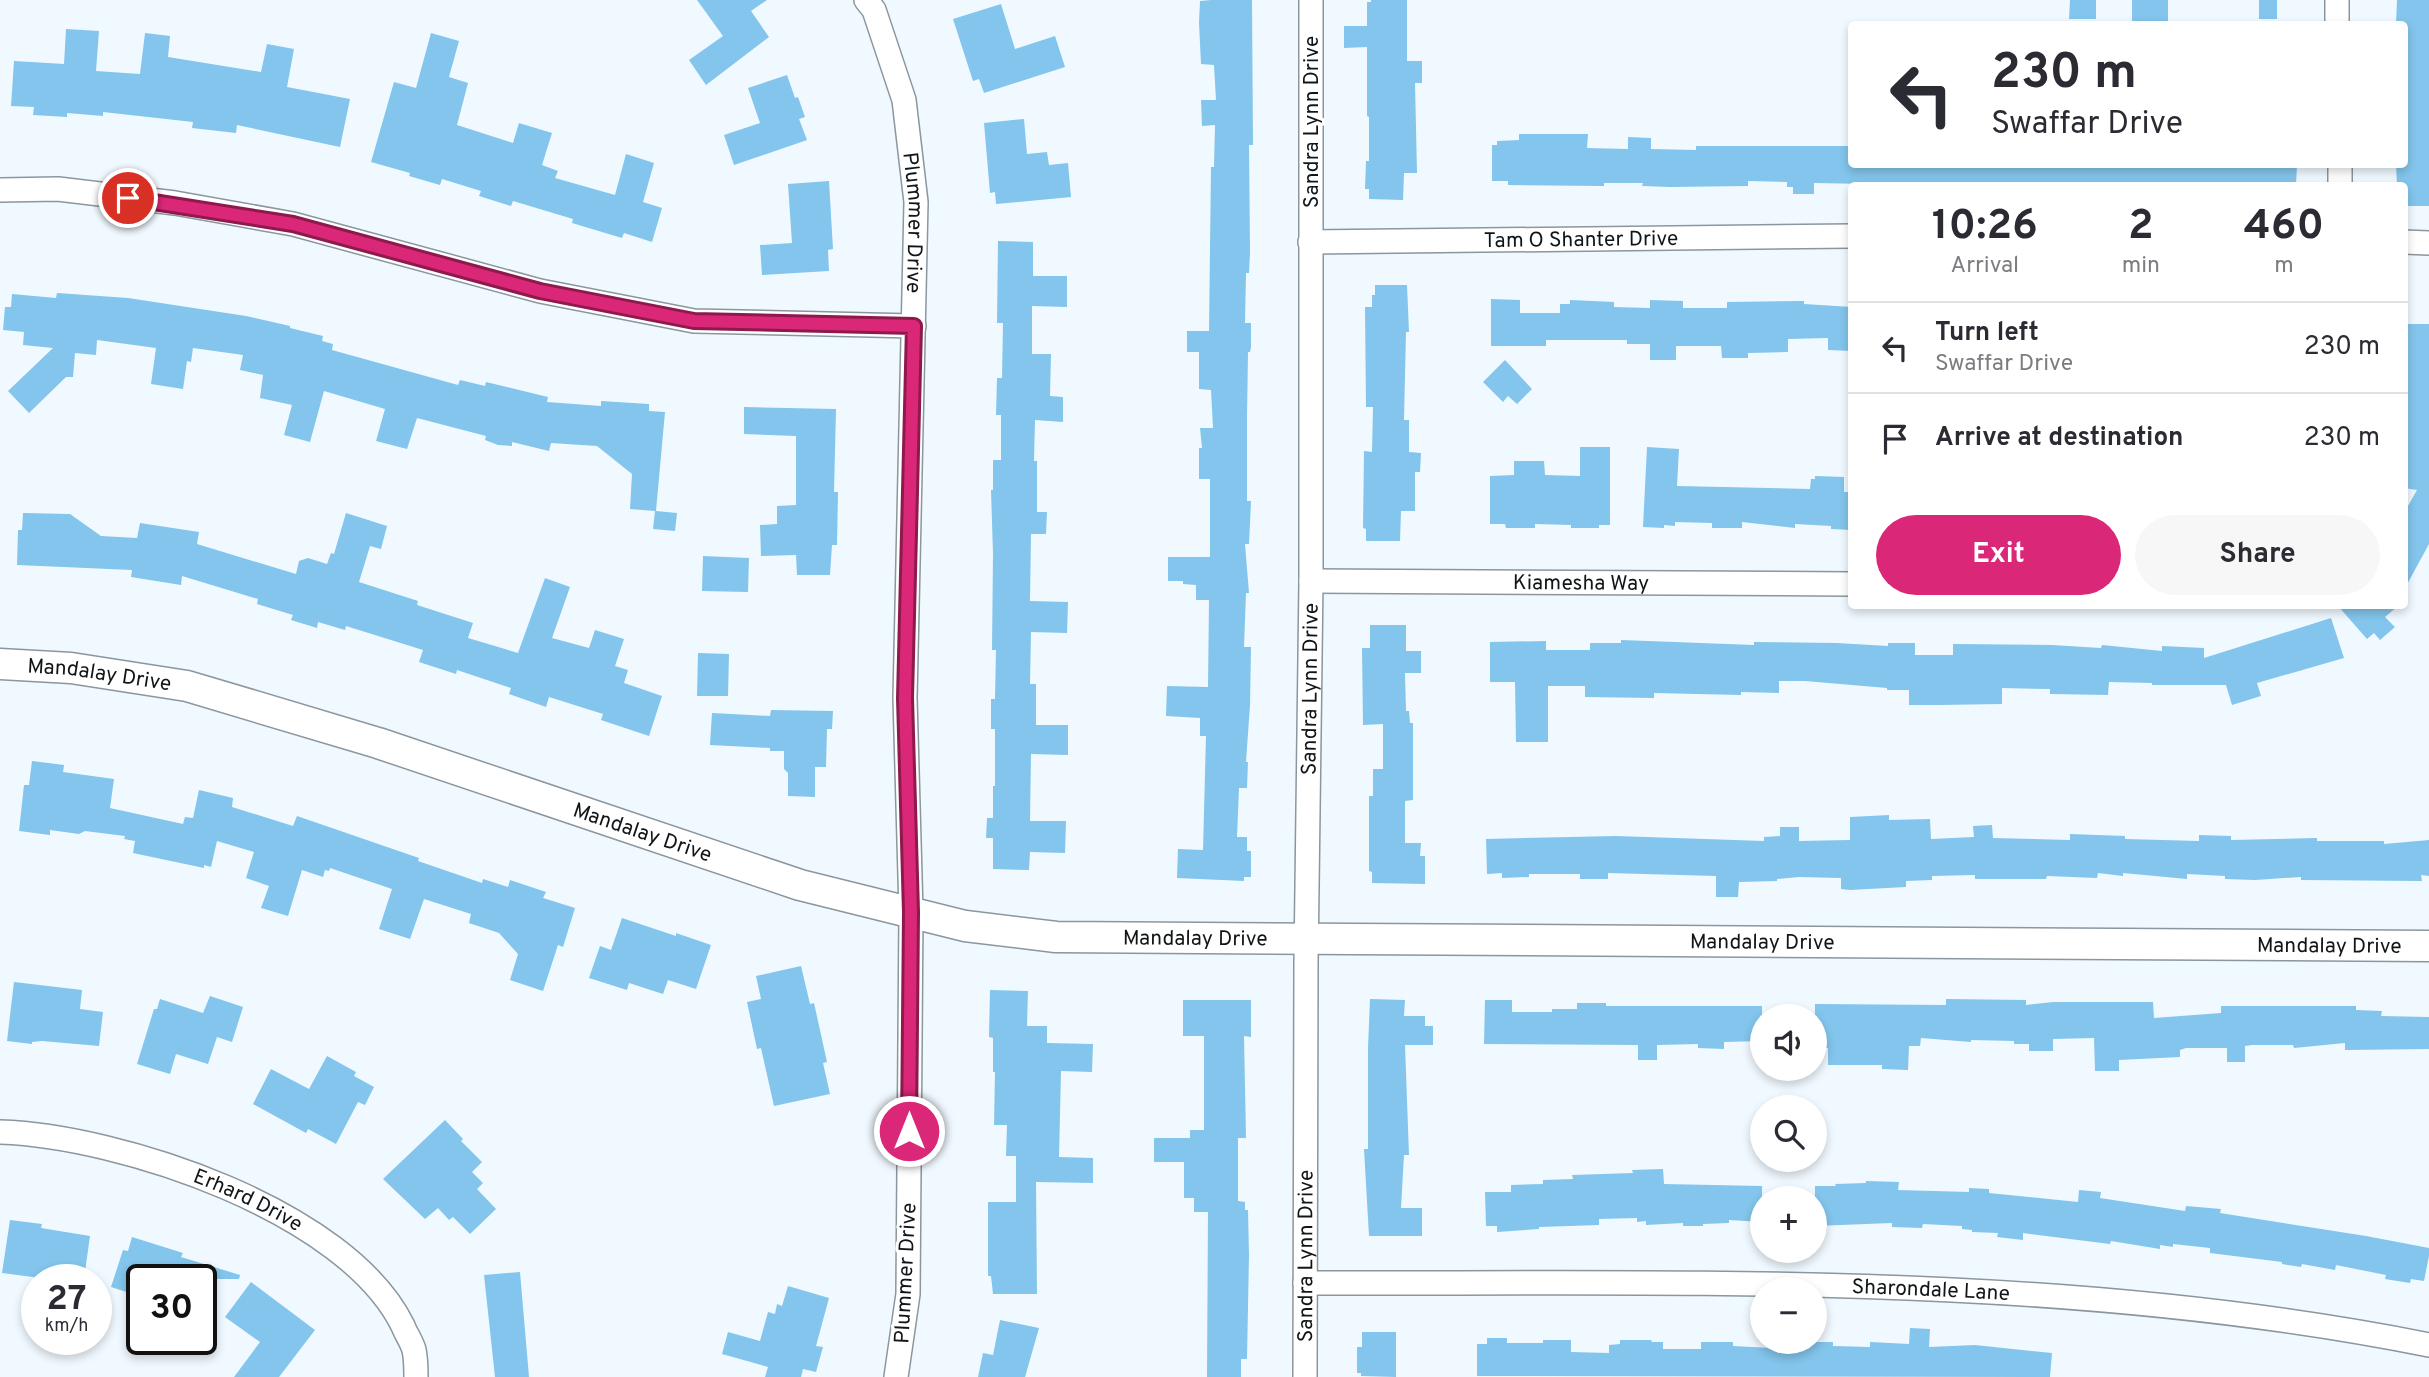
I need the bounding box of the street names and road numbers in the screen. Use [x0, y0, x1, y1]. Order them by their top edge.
street label: Sandra Lynn Drive [1299, 36, 1326, 208]
street label: Plummer Drive [895, 151, 928, 294]
street label: Tam O Shanter Drive [1483, 226, 1679, 255]
street label: Kiamesha Way [1513, 570, 1649, 598]
street label: Sandra Lynn Drive [1296, 603, 1326, 775]
street label: Mandalay Drive [27, 654, 173, 698]
street label: Mandalay Drive [569, 798, 715, 869]
street label: Mandalay Drive [1123, 925, 1268, 953]
street label: Mandalay Drive [1690, 929, 1835, 957]
street label: Mandalay Drive [2257, 933, 2402, 961]
street label: Erhard Drive [189, 1164, 307, 1239]
street label: Sandra Lynn Drive [1293, 1170, 1321, 1342]
street label: Plummer Drive [889, 1202, 924, 1344]
street label: Sharondale Lane [1851, 1274, 2011, 1308]

